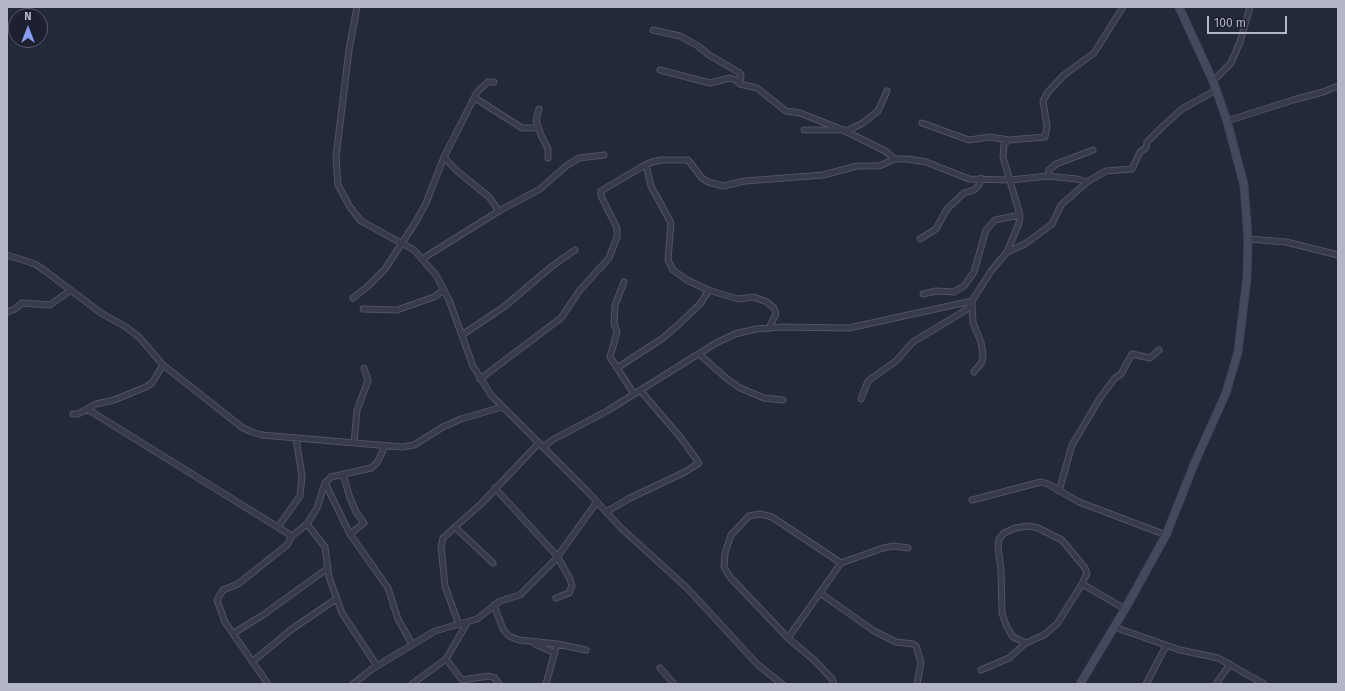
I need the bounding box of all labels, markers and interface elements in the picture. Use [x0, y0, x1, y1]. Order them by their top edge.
north arrow [8, 8, 48, 48]
scale bar [1209, 8, 1289, 34]
text: N [24, 10, 32, 23]
text: 100 m [1214, 16, 1246, 30]

